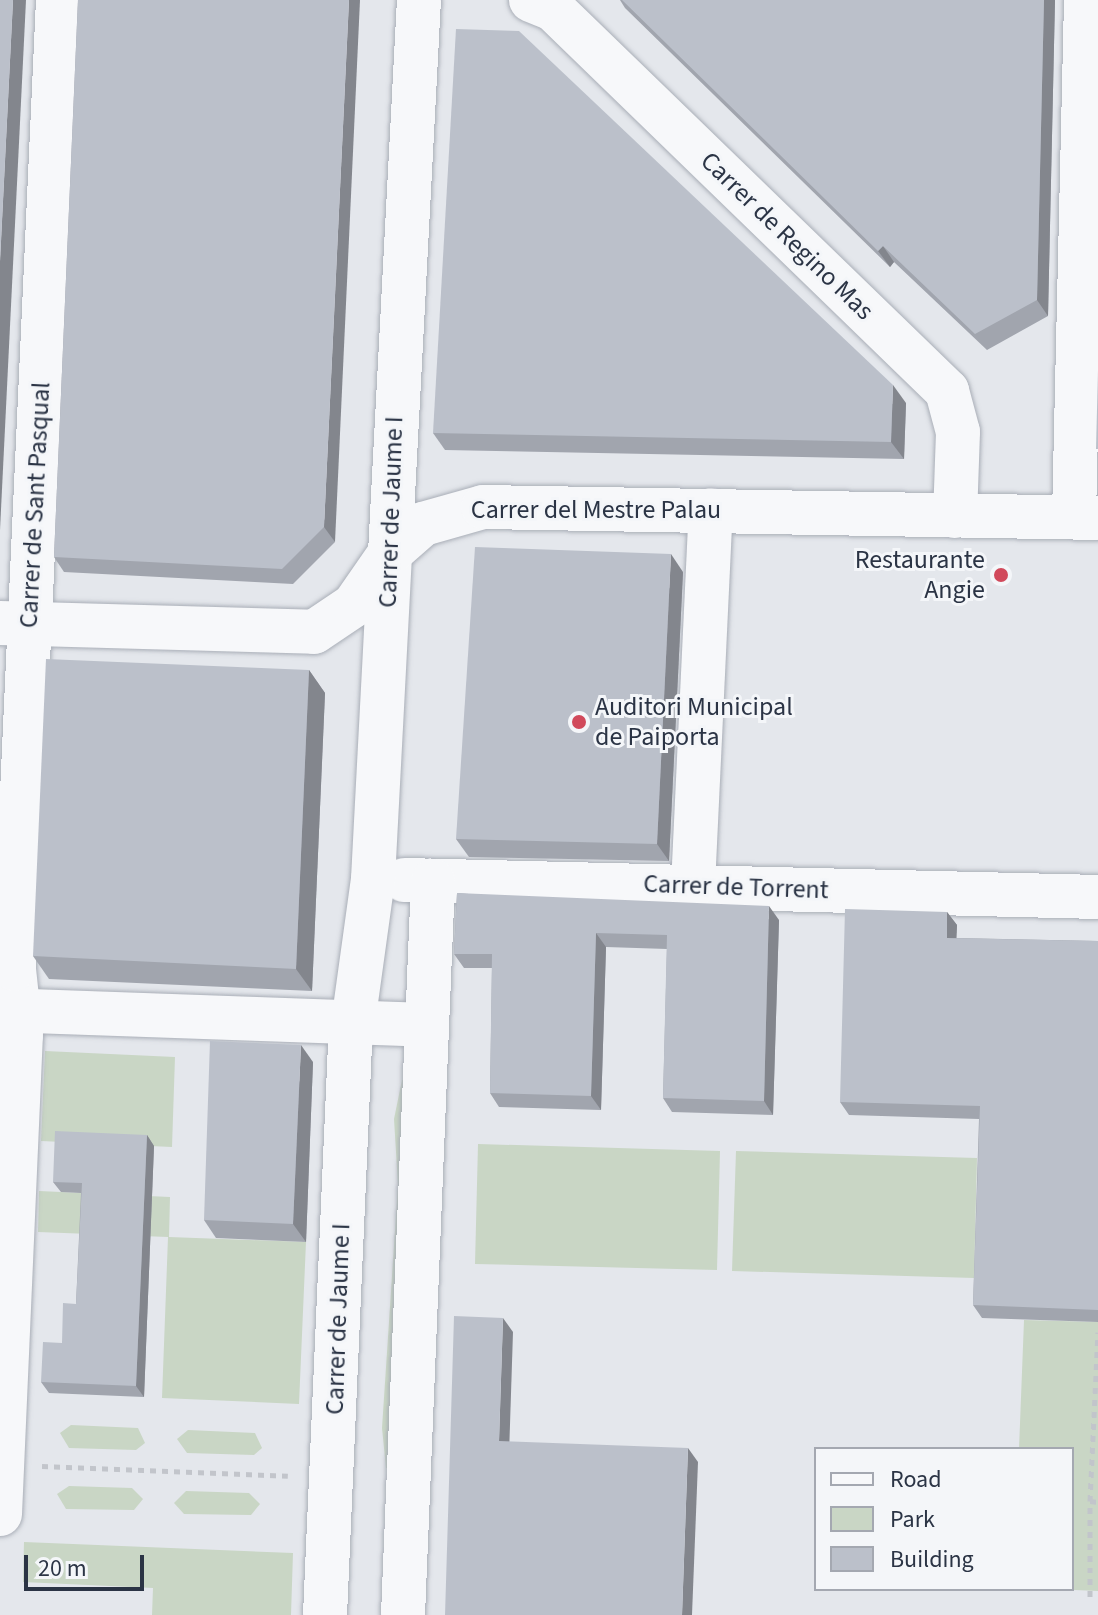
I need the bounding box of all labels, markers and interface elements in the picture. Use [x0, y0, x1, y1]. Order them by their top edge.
street label: Carrer de Regino Mas [694, 145, 880, 327]
street label: Carrer de Sant Pasqual [13, 381, 57, 629]
street label: Carrer de Jaume I [372, 416, 410, 608]
street label: Carrer del Mestre Palau [471, 494, 721, 526]
place label: Restaurante Angie [855, 544, 985, 606]
marker: Restaurante Angie [992, 566, 1010, 584]
place label: Auditori Municipal de Paiporta [595, 691, 793, 752]
marker: Auditori Municipal de Paiporta [570, 713, 588, 731]
street label: Carrer de Torrent [643, 868, 829, 906]
street label: Carrer de Jaume I [319, 1223, 357, 1415]
legend [814, 1447, 1074, 1591]
text: Road [890, 1462, 942, 1497]
text: Park [890, 1502, 935, 1537]
scale bar [28, 1539, 148, 1589]
text: Building [890, 1542, 974, 1577]
text: 20 m [38, 1551, 87, 1586]

